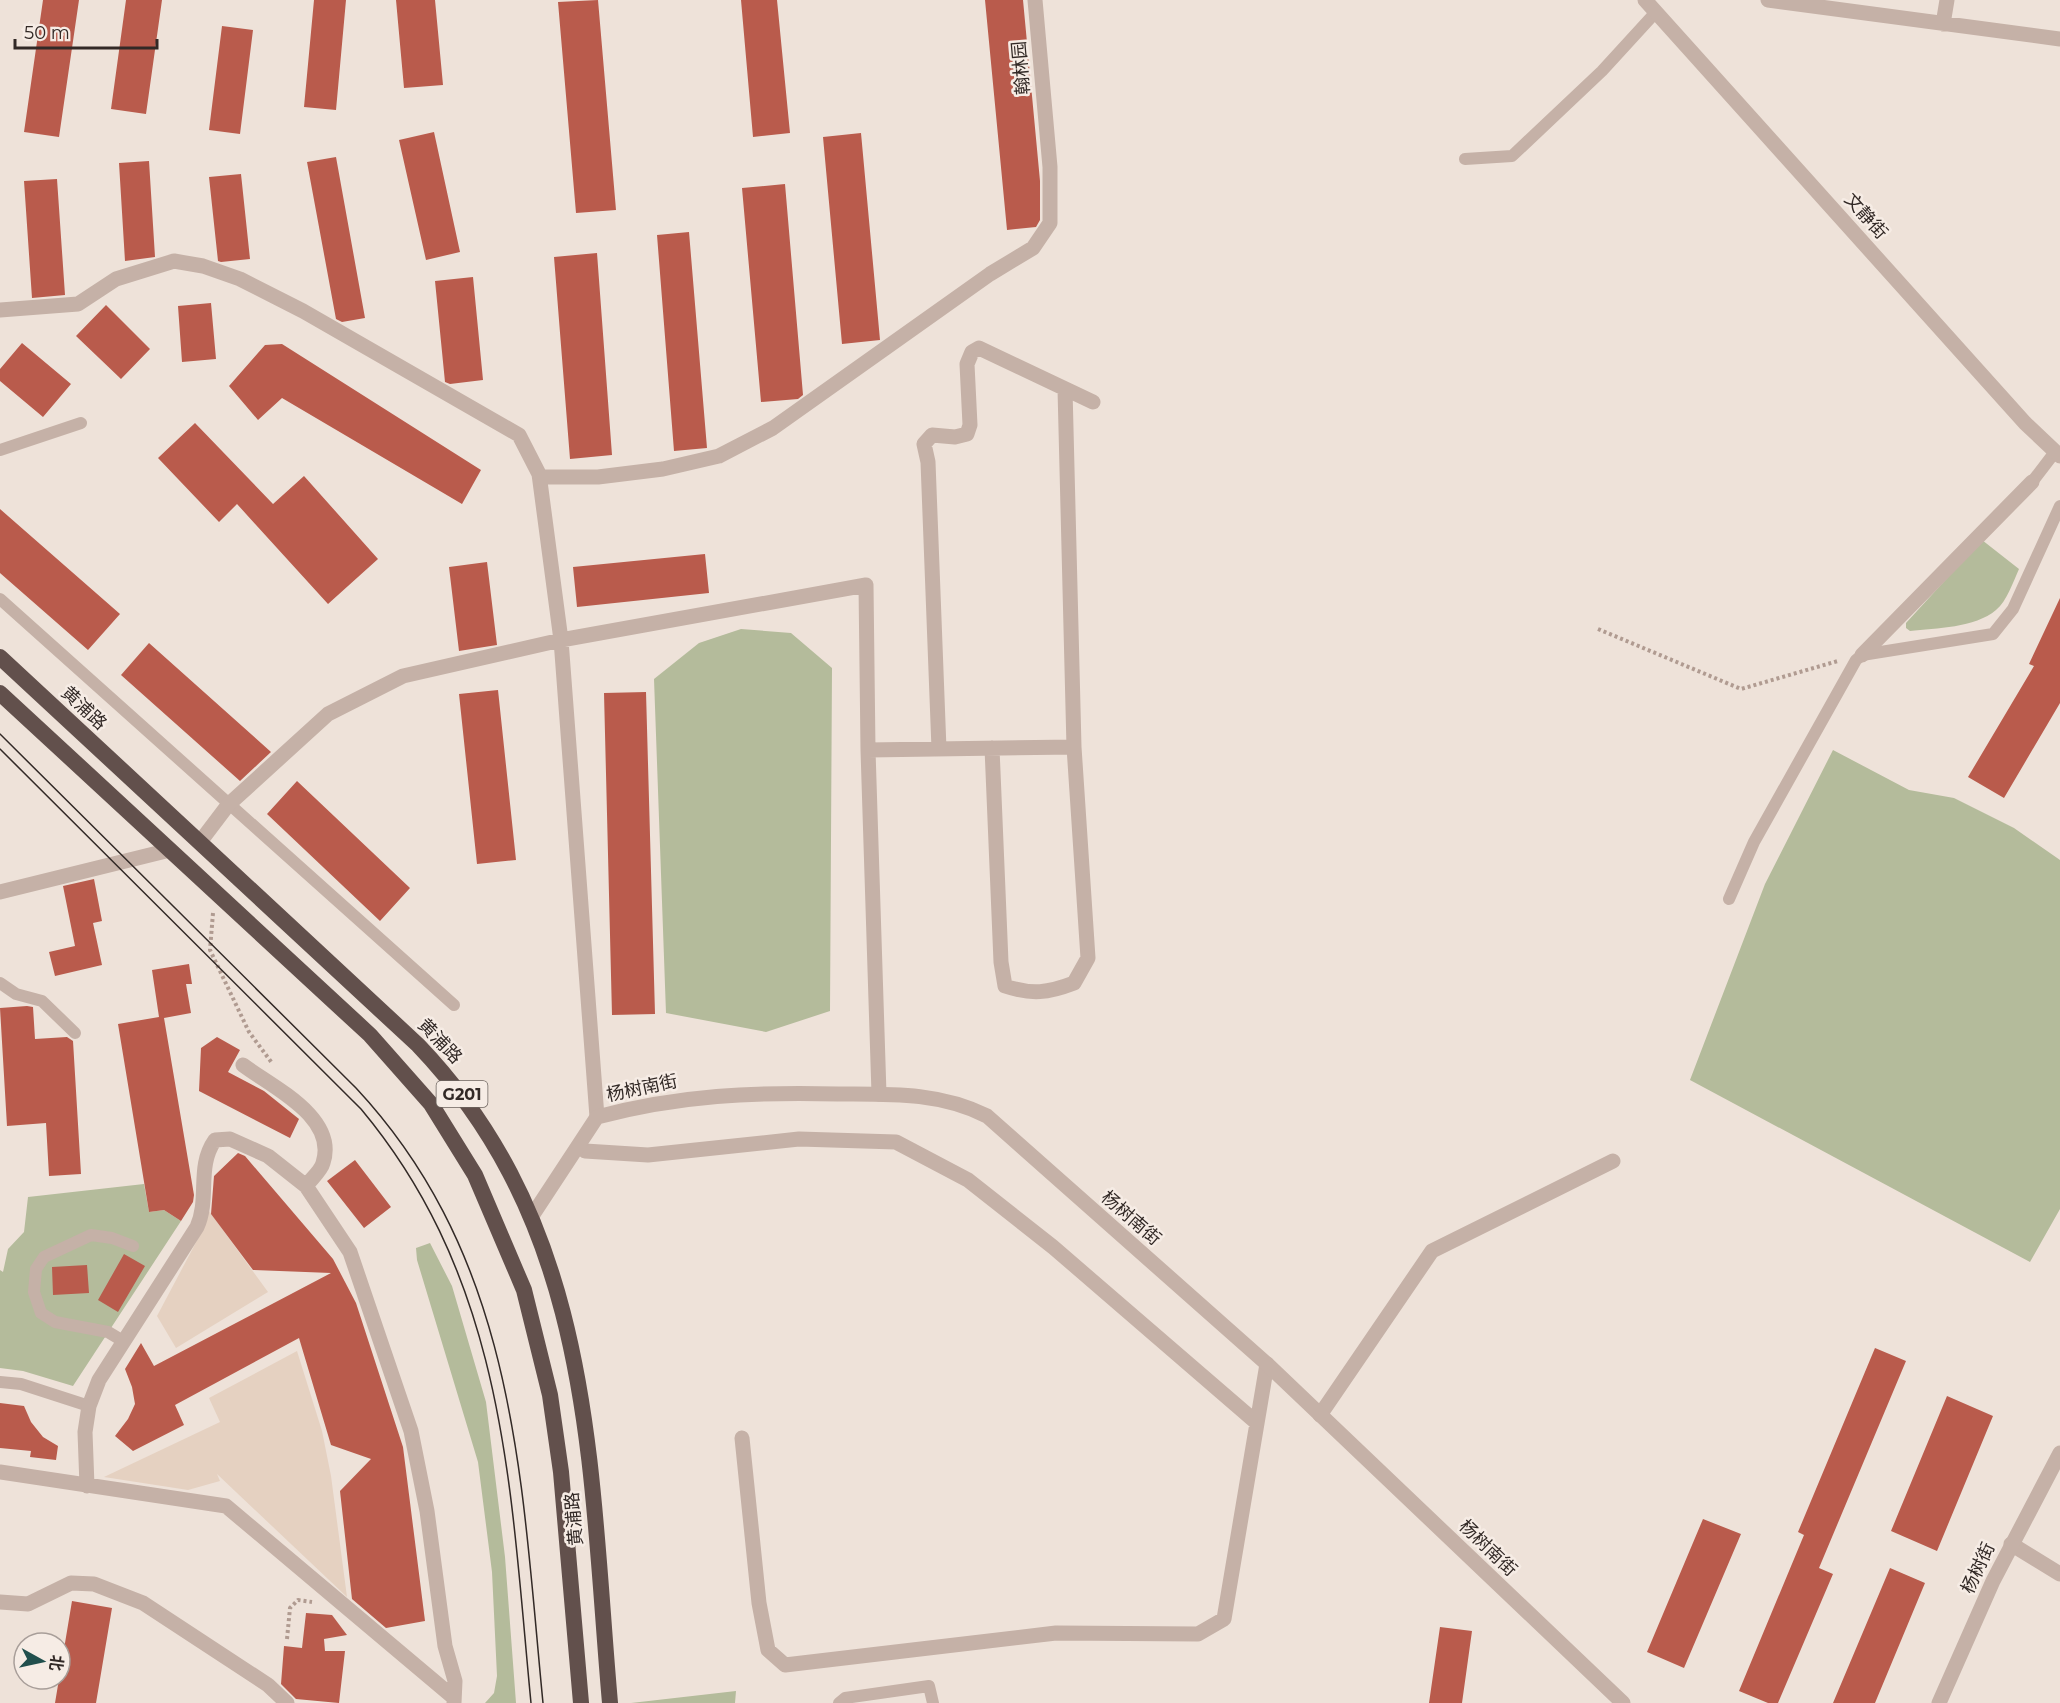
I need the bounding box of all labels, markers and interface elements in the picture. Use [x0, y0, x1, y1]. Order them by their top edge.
scale bar [15, 12, 158, 50]
text: 50 m [24, 22, 70, 44]
street label: 翰林园 [1008, 40, 1034, 96]
street label: 文静街 [1840, 189, 1892, 243]
street label: 黄浦路 [57, 682, 111, 734]
street label: 黄浦路 [413, 1014, 467, 1068]
street label: 杨树南街 [604, 1070, 680, 1106]
road number: G201 [436, 1081, 488, 1107]
street label: 杨树南街 [1097, 1186, 1165, 1250]
street label: 黄浦路 [561, 1491, 587, 1547]
street label: 杨树南街 [1454, 1515, 1522, 1581]
street label: 杨树街 [1957, 1539, 1999, 1597]
north arrow [12, 1631, 72, 1691]
text: 北 [46, 1654, 67, 1672]

